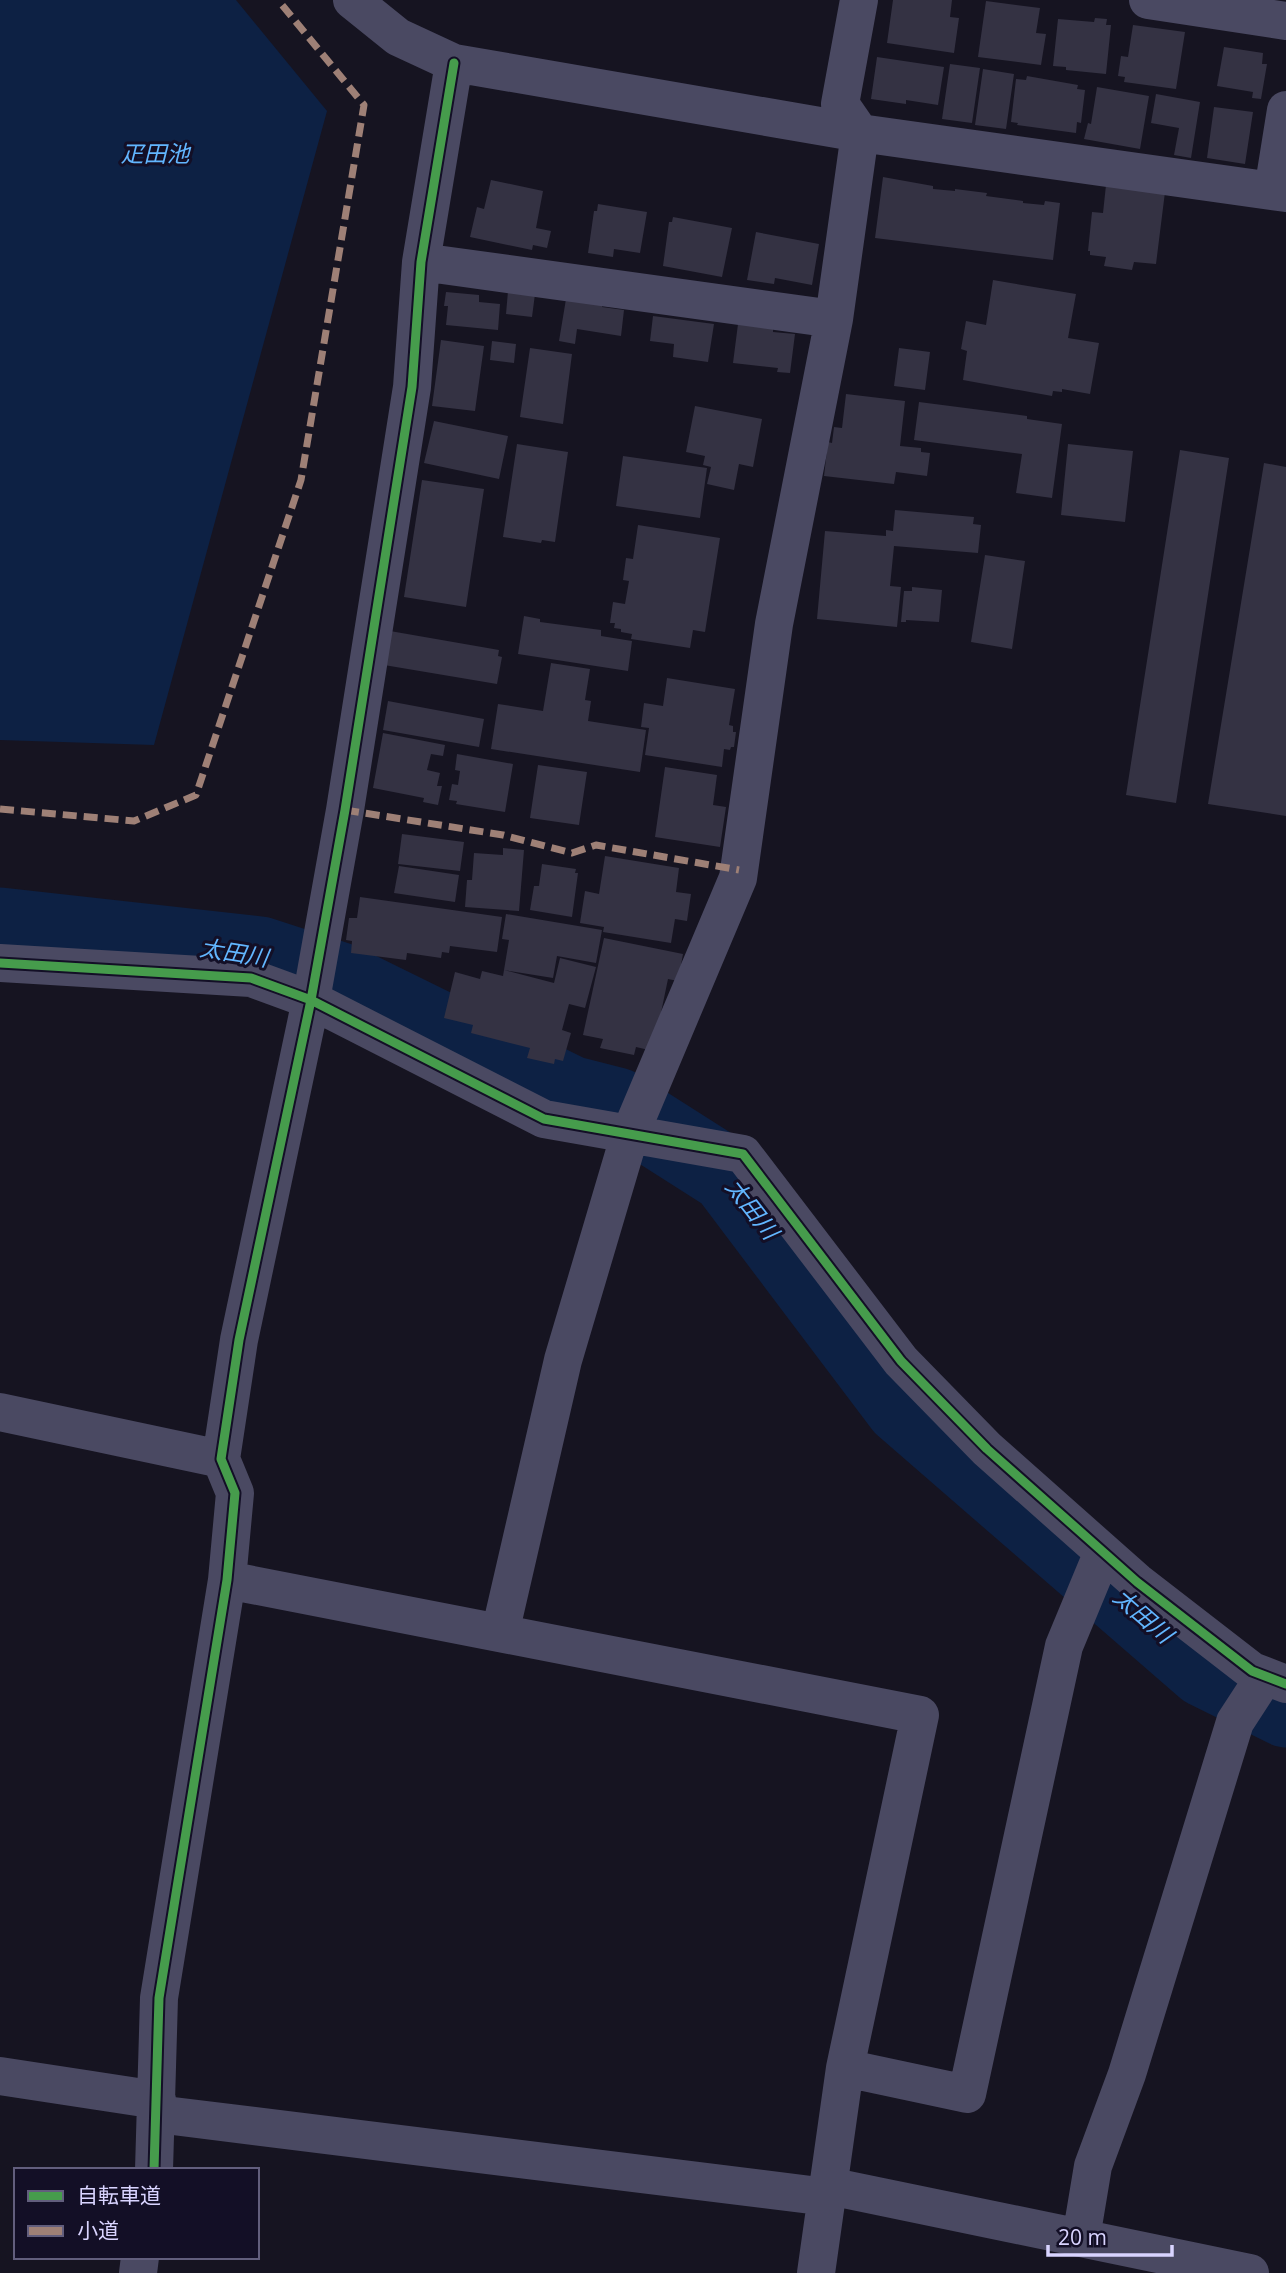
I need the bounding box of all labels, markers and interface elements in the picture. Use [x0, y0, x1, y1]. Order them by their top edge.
water label: 疋田池 [121, 137, 192, 169]
water label: 太田川 [198, 931, 274, 974]
water label: 太田川 [719, 1171, 788, 1248]
water label: 太田川 [1107, 1581, 1182, 1652]
legend [14, 2168, 259, 2259]
text: 自転車道 [77, 2181, 161, 2209]
scale bar [1048, 2214, 1172, 2258]
text: 小道 [77, 2216, 119, 2244]
text: 20 m [1058, 2223, 1107, 2251]

